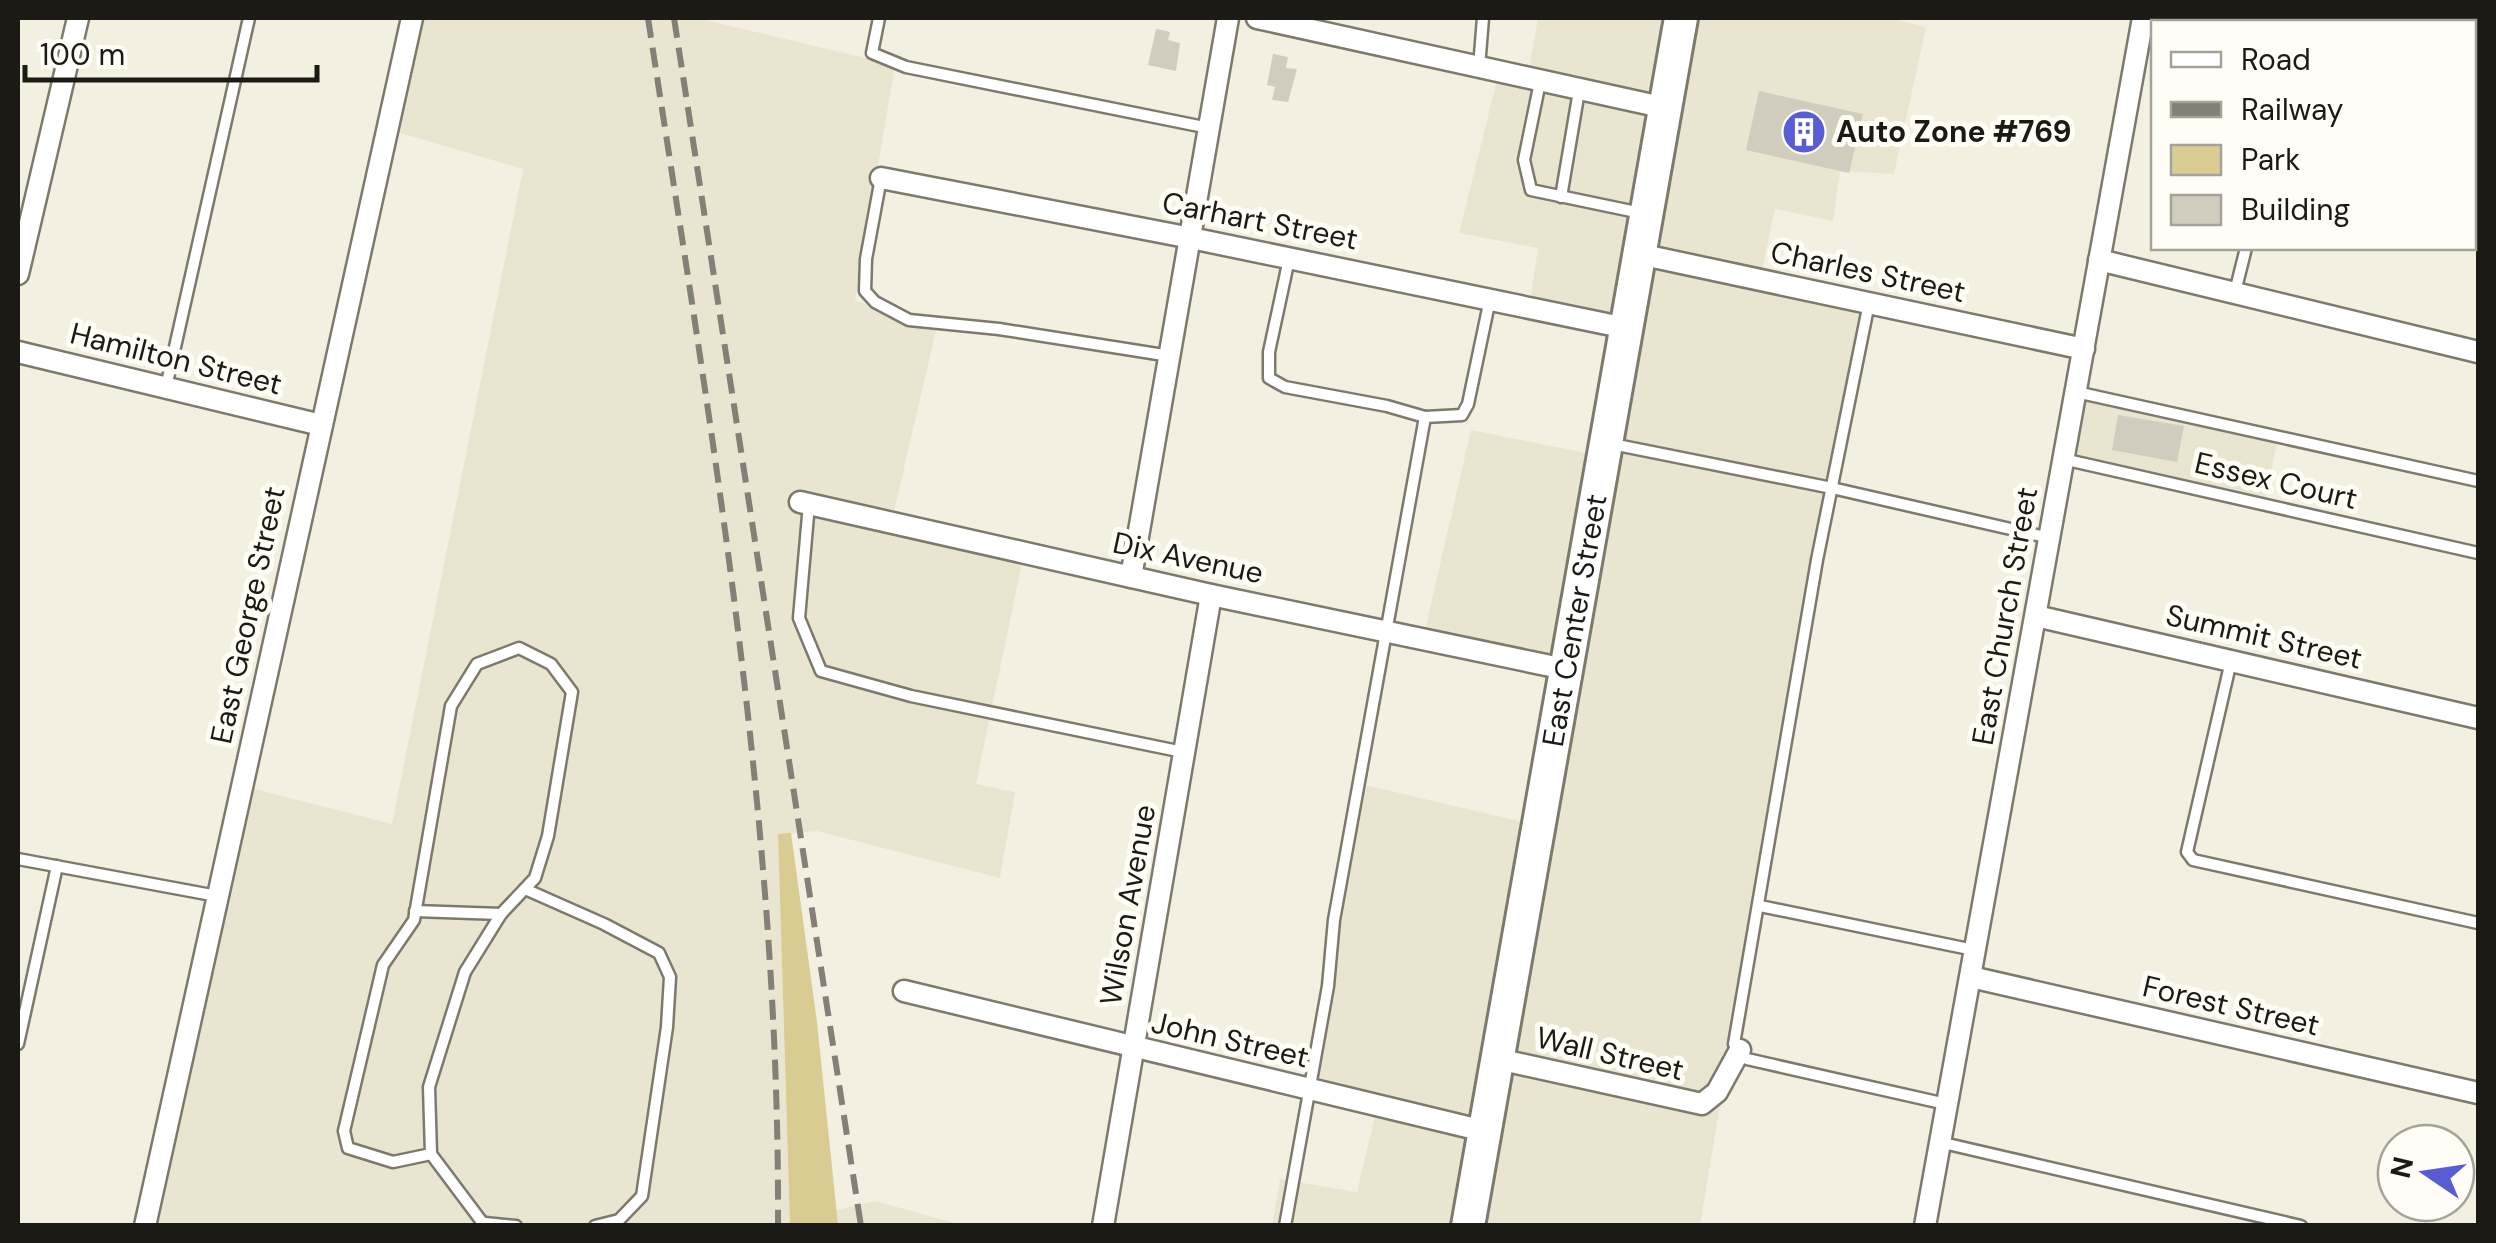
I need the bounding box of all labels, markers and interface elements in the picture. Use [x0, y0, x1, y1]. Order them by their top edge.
scale bar [25, 20, 318, 82]
legend [2151, 20, 2476, 250]
text: 100 m [40, 35, 125, 74]
text: Road [2241, 40, 2311, 79]
text: Railway [2241, 90, 2344, 129]
building icon: Auto Zone #769 [1781, 109, 1827, 155]
place label: Auto Zone #769 [1836, 112, 2072, 151]
text: Park [2241, 140, 2300, 179]
street label: Carhart Street [1159, 182, 1361, 259]
text: Building [2241, 190, 2350, 229]
street label: Charles Street [1767, 232, 1969, 311]
street label: Hamilton Street [66, 313, 286, 404]
street label: Essex Court [2191, 443, 2361, 518]
street label: East George Street [201, 483, 294, 747]
street label: East Church Street [1963, 484, 2046, 748]
street label: East Center Street [1533, 491, 1616, 750]
street label: Dix Avenue [1109, 523, 1267, 592]
street label: Summit Street [2162, 595, 2366, 678]
street label: Wilson Avenue [1091, 802, 1164, 1008]
street label: Forest Street [2139, 966, 2323, 1045]
street label: John Street [1148, 1002, 1313, 1077]
street label: Wall Street [1533, 1018, 1688, 1089]
north arrow [2376, 1123, 2476, 1223]
text: N [2382, 1153, 2422, 1182]

